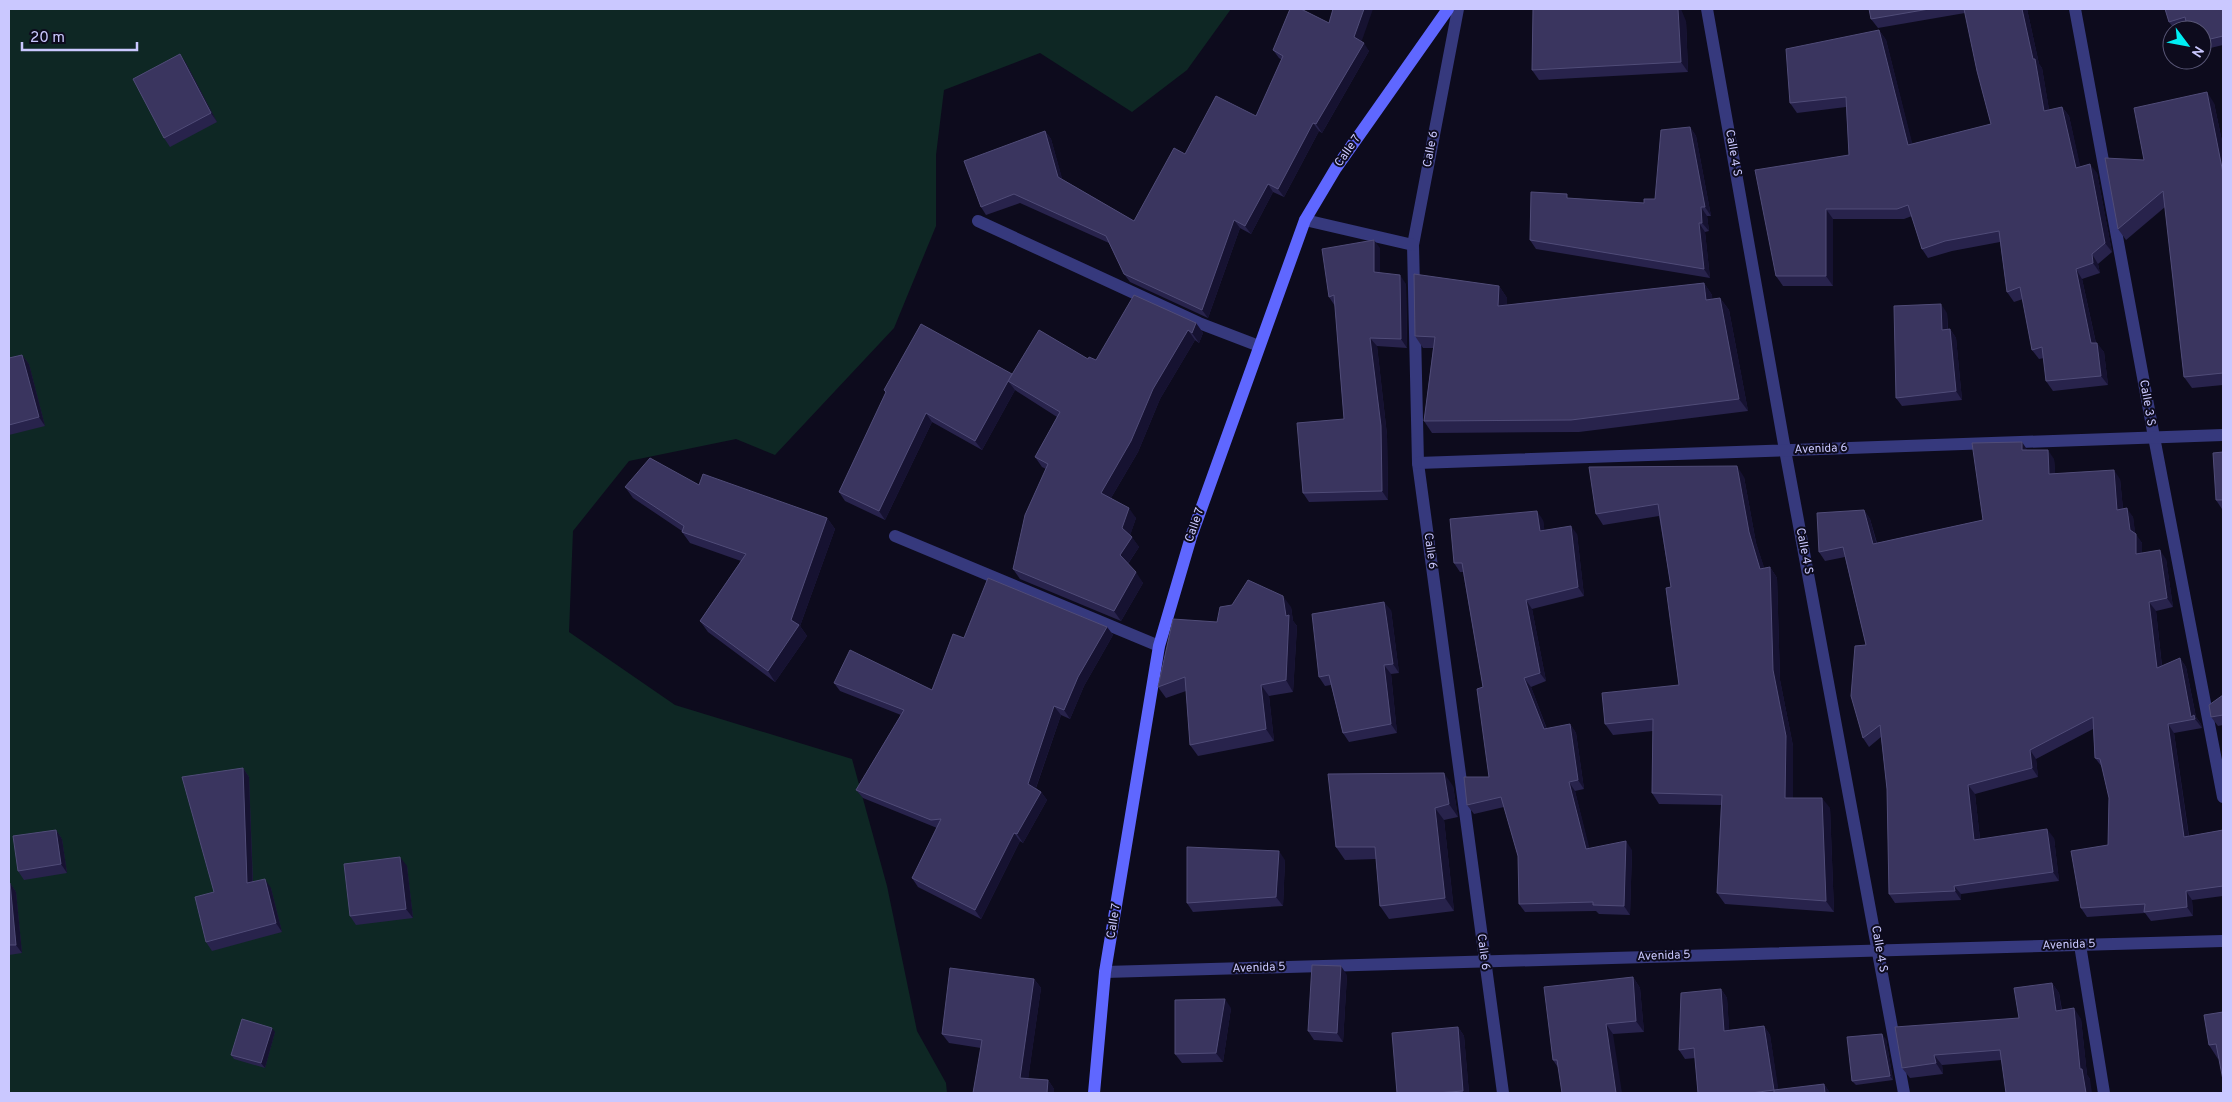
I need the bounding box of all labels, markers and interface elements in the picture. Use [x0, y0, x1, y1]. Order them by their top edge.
scale bar [22, 20, 138, 52]
north arrow [2162, 20, 2212, 70]
text: 20 m [30, 29, 65, 48]
text: N [2187, 42, 2207, 60]
street label: Calle 4 S [1721, 128, 1745, 178]
street label: Calle 6 [1420, 129, 1442, 169]
street label: Calle 7 [1331, 132, 1365, 170]
street label: Calle 3 S [2135, 379, 2159, 427]
street label: Avenida 6 [1794, 440, 1848, 458]
street label: Calle 7 [1182, 506, 1208, 544]
street label: Calle 4 S [1792, 526, 1816, 576]
street label: Calle 6 [1420, 532, 1440, 570]
street label: Calle 7 [1103, 902, 1125, 940]
street label: Calle 4 S [1867, 924, 1891, 974]
street label: Calle 6 [1473, 933, 1493, 971]
street label: Avenida 5 [2042, 936, 2096, 954]
street label: Avenida 5 [1637, 947, 1691, 965]
street label: Avenida 5 [1232, 959, 1286, 977]

